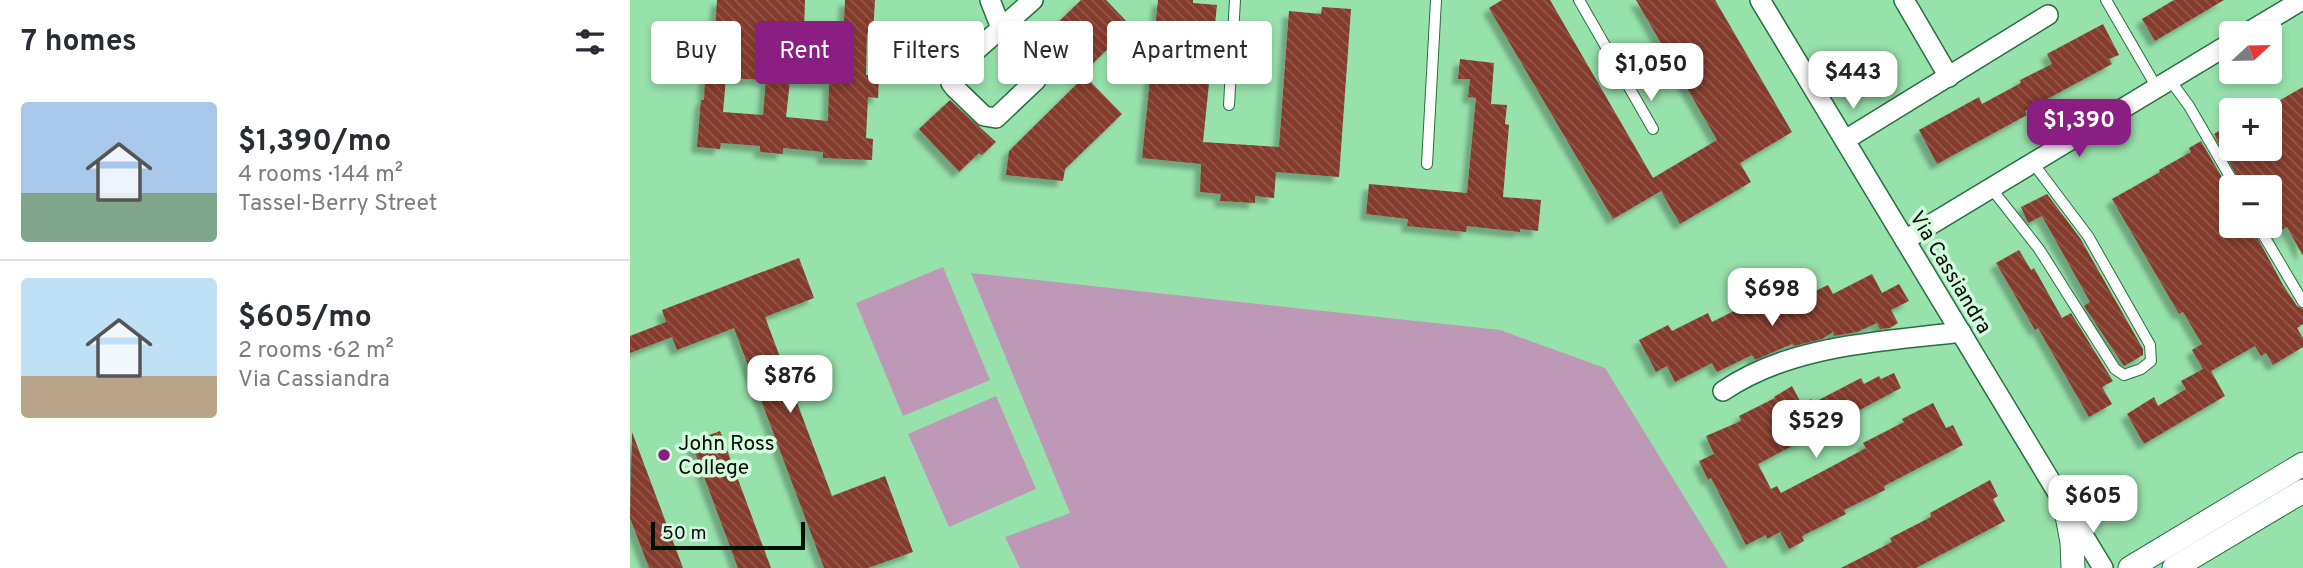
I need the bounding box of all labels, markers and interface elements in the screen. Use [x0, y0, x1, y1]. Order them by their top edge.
chip: Buy [651, 21, 741, 84]
chip: Rent [755, 21, 854, 84]
chip: Filters [868, 21, 984, 84]
chip: New [998, 21, 1093, 84]
chip: Apartment [1107, 21, 1272, 84]
north arrow [2219, 21, 2282, 84]
map controls [2219, 21, 2282, 238]
icon: filters [571, 23, 609, 61]
text: 7 homes [21, 24, 137, 61]
pin: $1,050 [1594, 43, 1708, 103]
text: $1,050 [1614, 51, 1688, 80]
pin: $443 [1812, 52, 1894, 111]
text: $443 [1824, 59, 1882, 88]
button: + [2219, 98, 2282, 161]
pin: $1,390 [2022, 100, 2136, 159]
text: $1,390 [2043, 107, 2115, 136]
text: $1,390/mo [238, 124, 391, 161]
icon: home [77, 130, 161, 214]
text: 4 rooms · 144 m² [238, 161, 403, 190]
button: − [2219, 175, 2282, 238]
text: Tassel-Berry Street [238, 190, 437, 219]
street label: Via Cassiandra [1902, 206, 1997, 339]
pin: $698 [1731, 268, 1813, 328]
text: $698 [1744, 276, 1800, 305]
text: $605/mo [238, 300, 372, 337]
icon: home [77, 306, 161, 390]
text: 2 rooms · 62 m² [238, 337, 394, 366]
pin: $876 [749, 356, 831, 415]
text: $876 [763, 363, 817, 392]
text: Via Cassiandra [238, 366, 390, 395]
pin: $529 [1775, 400, 1857, 460]
text: $529 [1788, 408, 1844, 437]
place label: John Ross College [678, 431, 775, 482]
marker: John Ross College [656, 447, 672, 463]
pin: $605 [2052, 476, 2134, 535]
text: $605 [2064, 483, 2122, 512]
scale bar [651, 519, 805, 551]
text: 50 m [662, 522, 707, 546]

